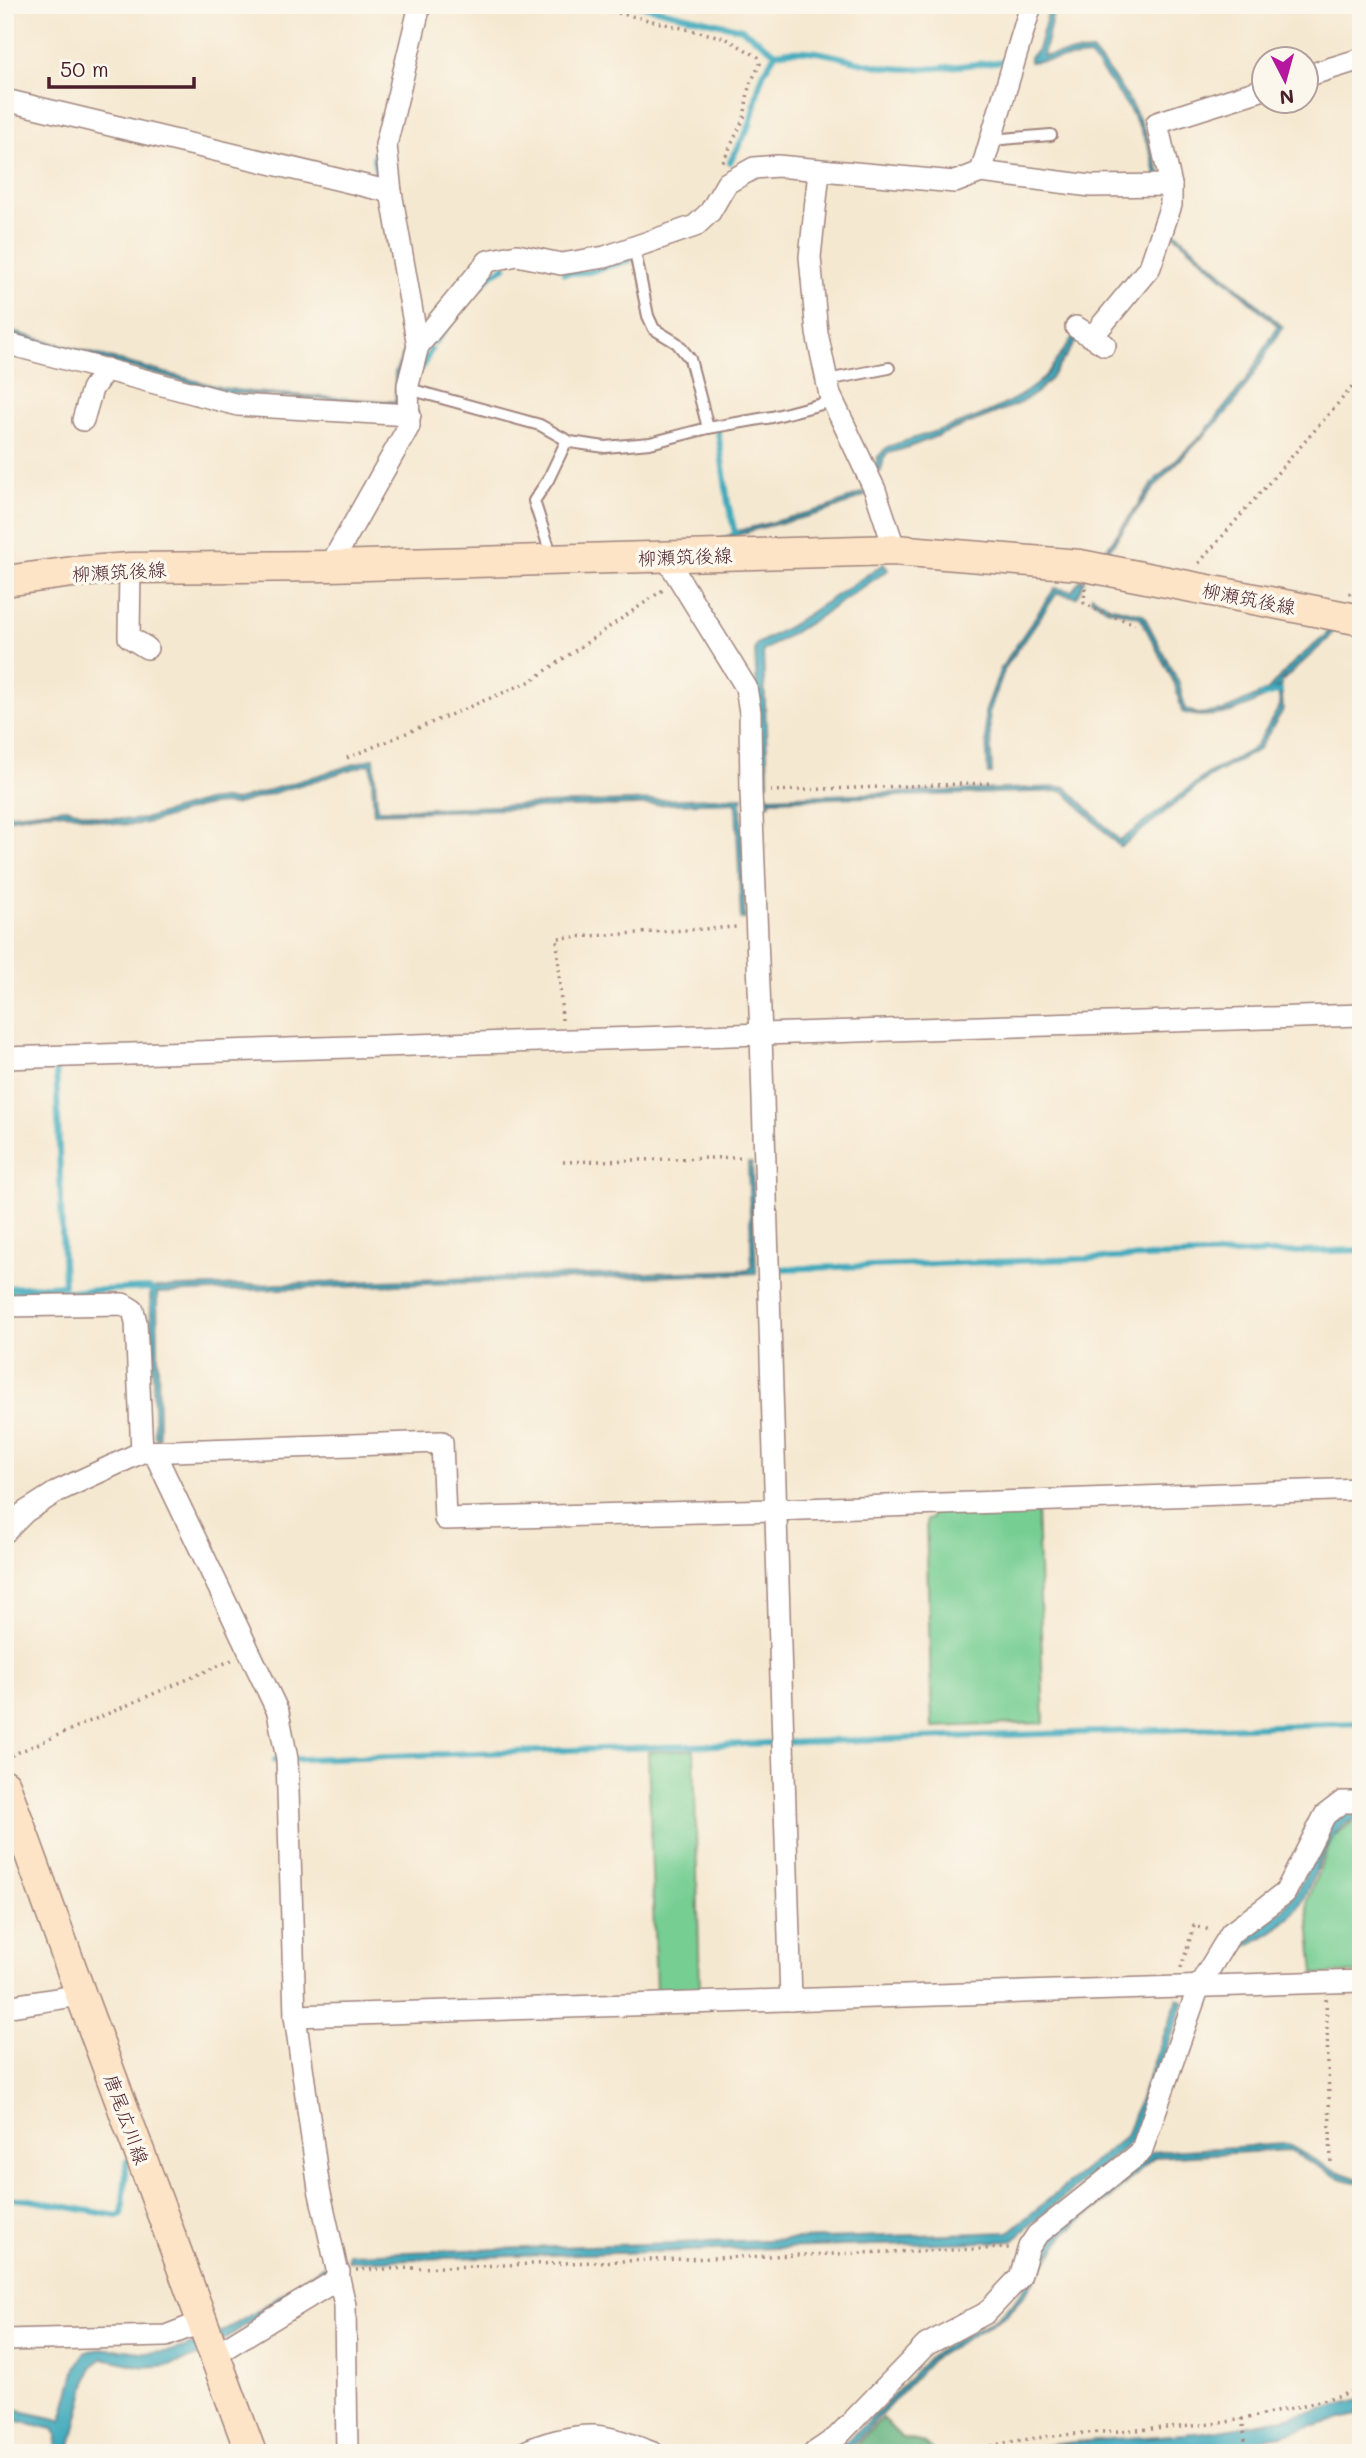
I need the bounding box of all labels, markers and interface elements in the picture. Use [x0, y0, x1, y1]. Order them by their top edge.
scale bar [49, 46, 194, 90]
north arrow [1250, 46, 1320, 116]
text: 50 m [60, 55, 109, 82]
text: N [1278, 84, 1295, 111]
street label: 柳瀬筑後線 [637, 542, 733, 570]
street label: 柳瀬筑後線 [71, 556, 167, 586]
street label: 柳瀬筑後線 [1200, 577, 1298, 619]
street label: 唐尾広川線 [99, 2070, 155, 2168]

